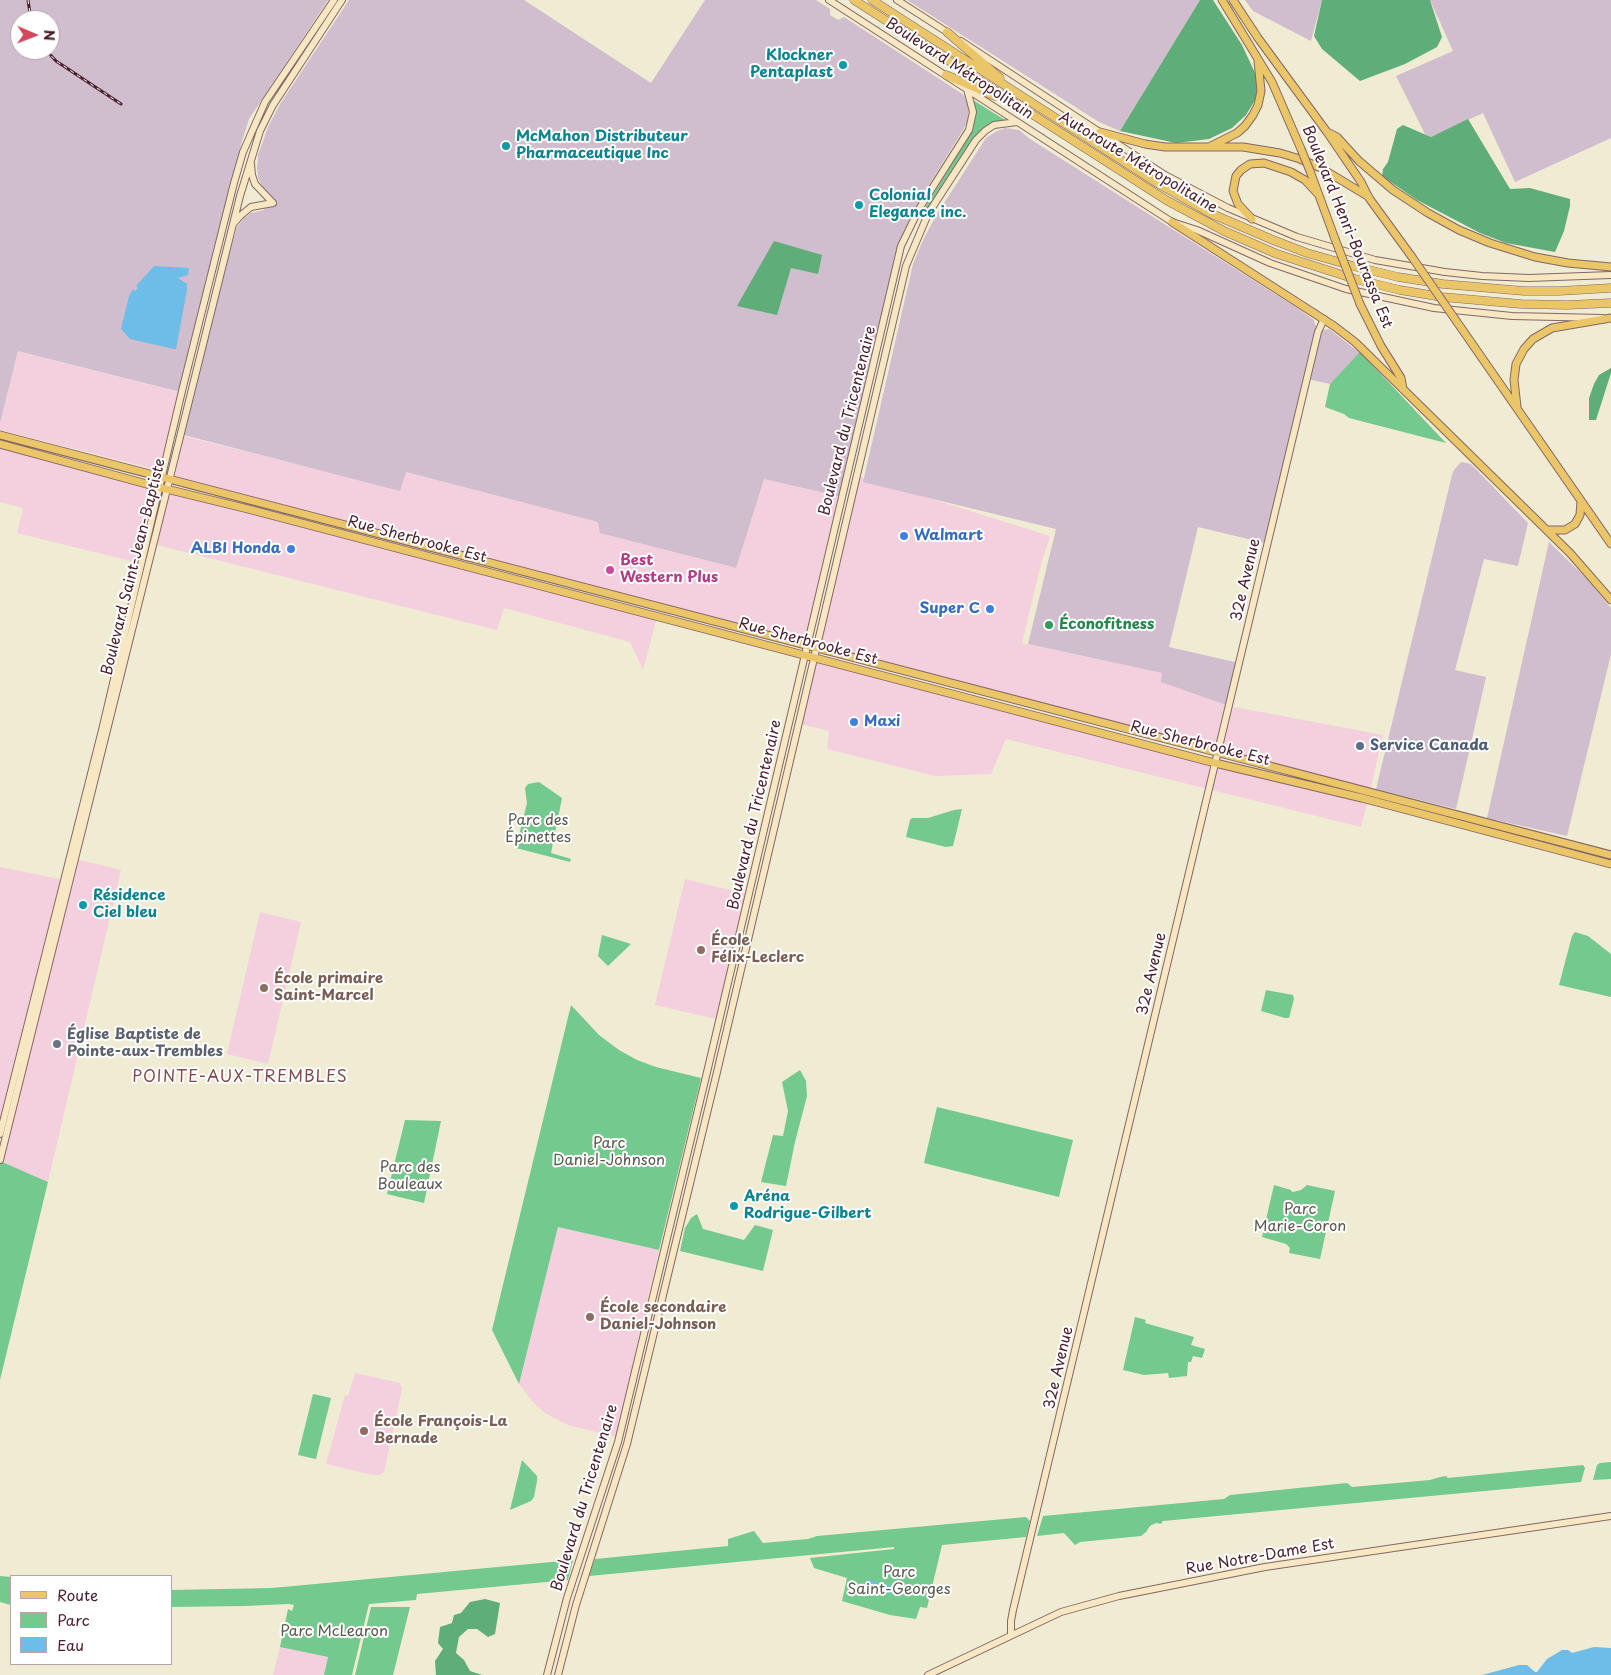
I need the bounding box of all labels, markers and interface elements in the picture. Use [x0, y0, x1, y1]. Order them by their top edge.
north arrow [10, 10, 60, 60]
street label: Boulevard Métropolitain [882, 15, 1036, 123]
text: N [39, 30, 60, 41]
place label: Klockner Pentaplast [750, 47, 833, 82]
marker: Klockner Pentaplast [837, 59, 849, 71]
street label: Autoroute Métropolitaine [1055, 108, 1221, 218]
street label: Boulevard Henri-Bourassa Est [1298, 123, 1396, 331]
place label: McMahon Distributeur Pharmaceutique Inc [516, 128, 688, 163]
marker: McMahon Distributeur Pharmaceutique Inc [500, 140, 512, 152]
place label: Colonial Elegance inc. [869, 187, 966, 222]
marker: Colonial Elegance inc. [853, 199, 865, 211]
street label: Boulevard du Tricentenaire [816, 324, 880, 518]
street label: Boulevard Saint-Jean-Baptiste [98, 457, 170, 677]
street label: Rue Sherbrooke Est [346, 513, 488, 567]
place label: Walmart [914, 527, 983, 545]
marker: Walmart [898, 530, 910, 542]
street label: 32e Avenue [1228, 537, 1264, 623]
place label: ALBI Honda [191, 540, 281, 558]
marker: ALBI Honda [285, 543, 297, 555]
place label: Best Western Plus [620, 552, 718, 587]
marker: Best Western Plus [604, 564, 616, 576]
place label: Super C [920, 600, 980, 618]
marker: Super C [984, 603, 996, 615]
street label: Rue Sherbrooke Est [737, 615, 879, 669]
place label: Éconofitness [1059, 616, 1154, 634]
marker: Éconofitness [1043, 619, 1055, 631]
place label: Maxi [864, 713, 900, 731]
marker: Maxi [848, 716, 860, 728]
street label: Boulevard du Tricentenaire [724, 718, 786, 912]
street label: Rue Sherbrooke Est [1128, 718, 1272, 770]
place label: Service Canada [1370, 737, 1489, 755]
marker: Service Canada [1354, 740, 1366, 752]
park label: Parc des Épinettes [505, 812, 571, 847]
place label: Résidence Ciel bleu [93, 887, 165, 922]
marker: Résidence Ciel bleu [77, 899, 89, 911]
street label: 32e Avenue [1134, 931, 1170, 1017]
place label: École Félix-Leclerc [711, 932, 804, 967]
marker: École Félix-Leclerc [695, 944, 707, 956]
place label: École primaire Saint-Marcel [274, 970, 383, 1005]
marker: École primaire Saint-Marcel [258, 982, 270, 994]
place label: Église Baptiste de Pointe-aux-Trembles [67, 1026, 223, 1061]
marker: Église Baptiste de Pointe-aux-Trembles [51, 1038, 63, 1050]
district label: POINTE-AUX-TREMBLES [130, 1068, 350, 1088]
park label: Parc Daniel-Johnson [553, 1135, 665, 1170]
park label: Parc des Bouleaux [377, 1159, 443, 1194]
place label: Aréna Rodrigue-Gilbert [744, 1188, 872, 1223]
marker: Aréna Rodrigue-Gilbert [728, 1200, 740, 1212]
park label: Parc Marie-Coron [1254, 1201, 1346, 1236]
place label: École secondaire Daniel-Johnson [600, 1299, 726, 1334]
marker: École secondaire Daniel-Johnson [584, 1311, 596, 1323]
street label: 32e Avenue [1041, 1325, 1077, 1411]
street label: Boulevard du Tricentenaire [548, 1402, 622, 1594]
place label: École François-La Bernade [374, 1413, 508, 1448]
marker: École François-La Bernade [358, 1425, 370, 1437]
street label: Rue Notre-Dame Est [1184, 1535, 1336, 1579]
park label: Parc Saint-Georges [847, 1564, 951, 1599]
legend [10, 1575, 172, 1665]
text: Route [57, 1583, 98, 1606]
text: Parc [57, 1608, 90, 1631]
park label: Parc McLearon [280, 1623, 388, 1641]
text: Eau [57, 1633, 84, 1656]

